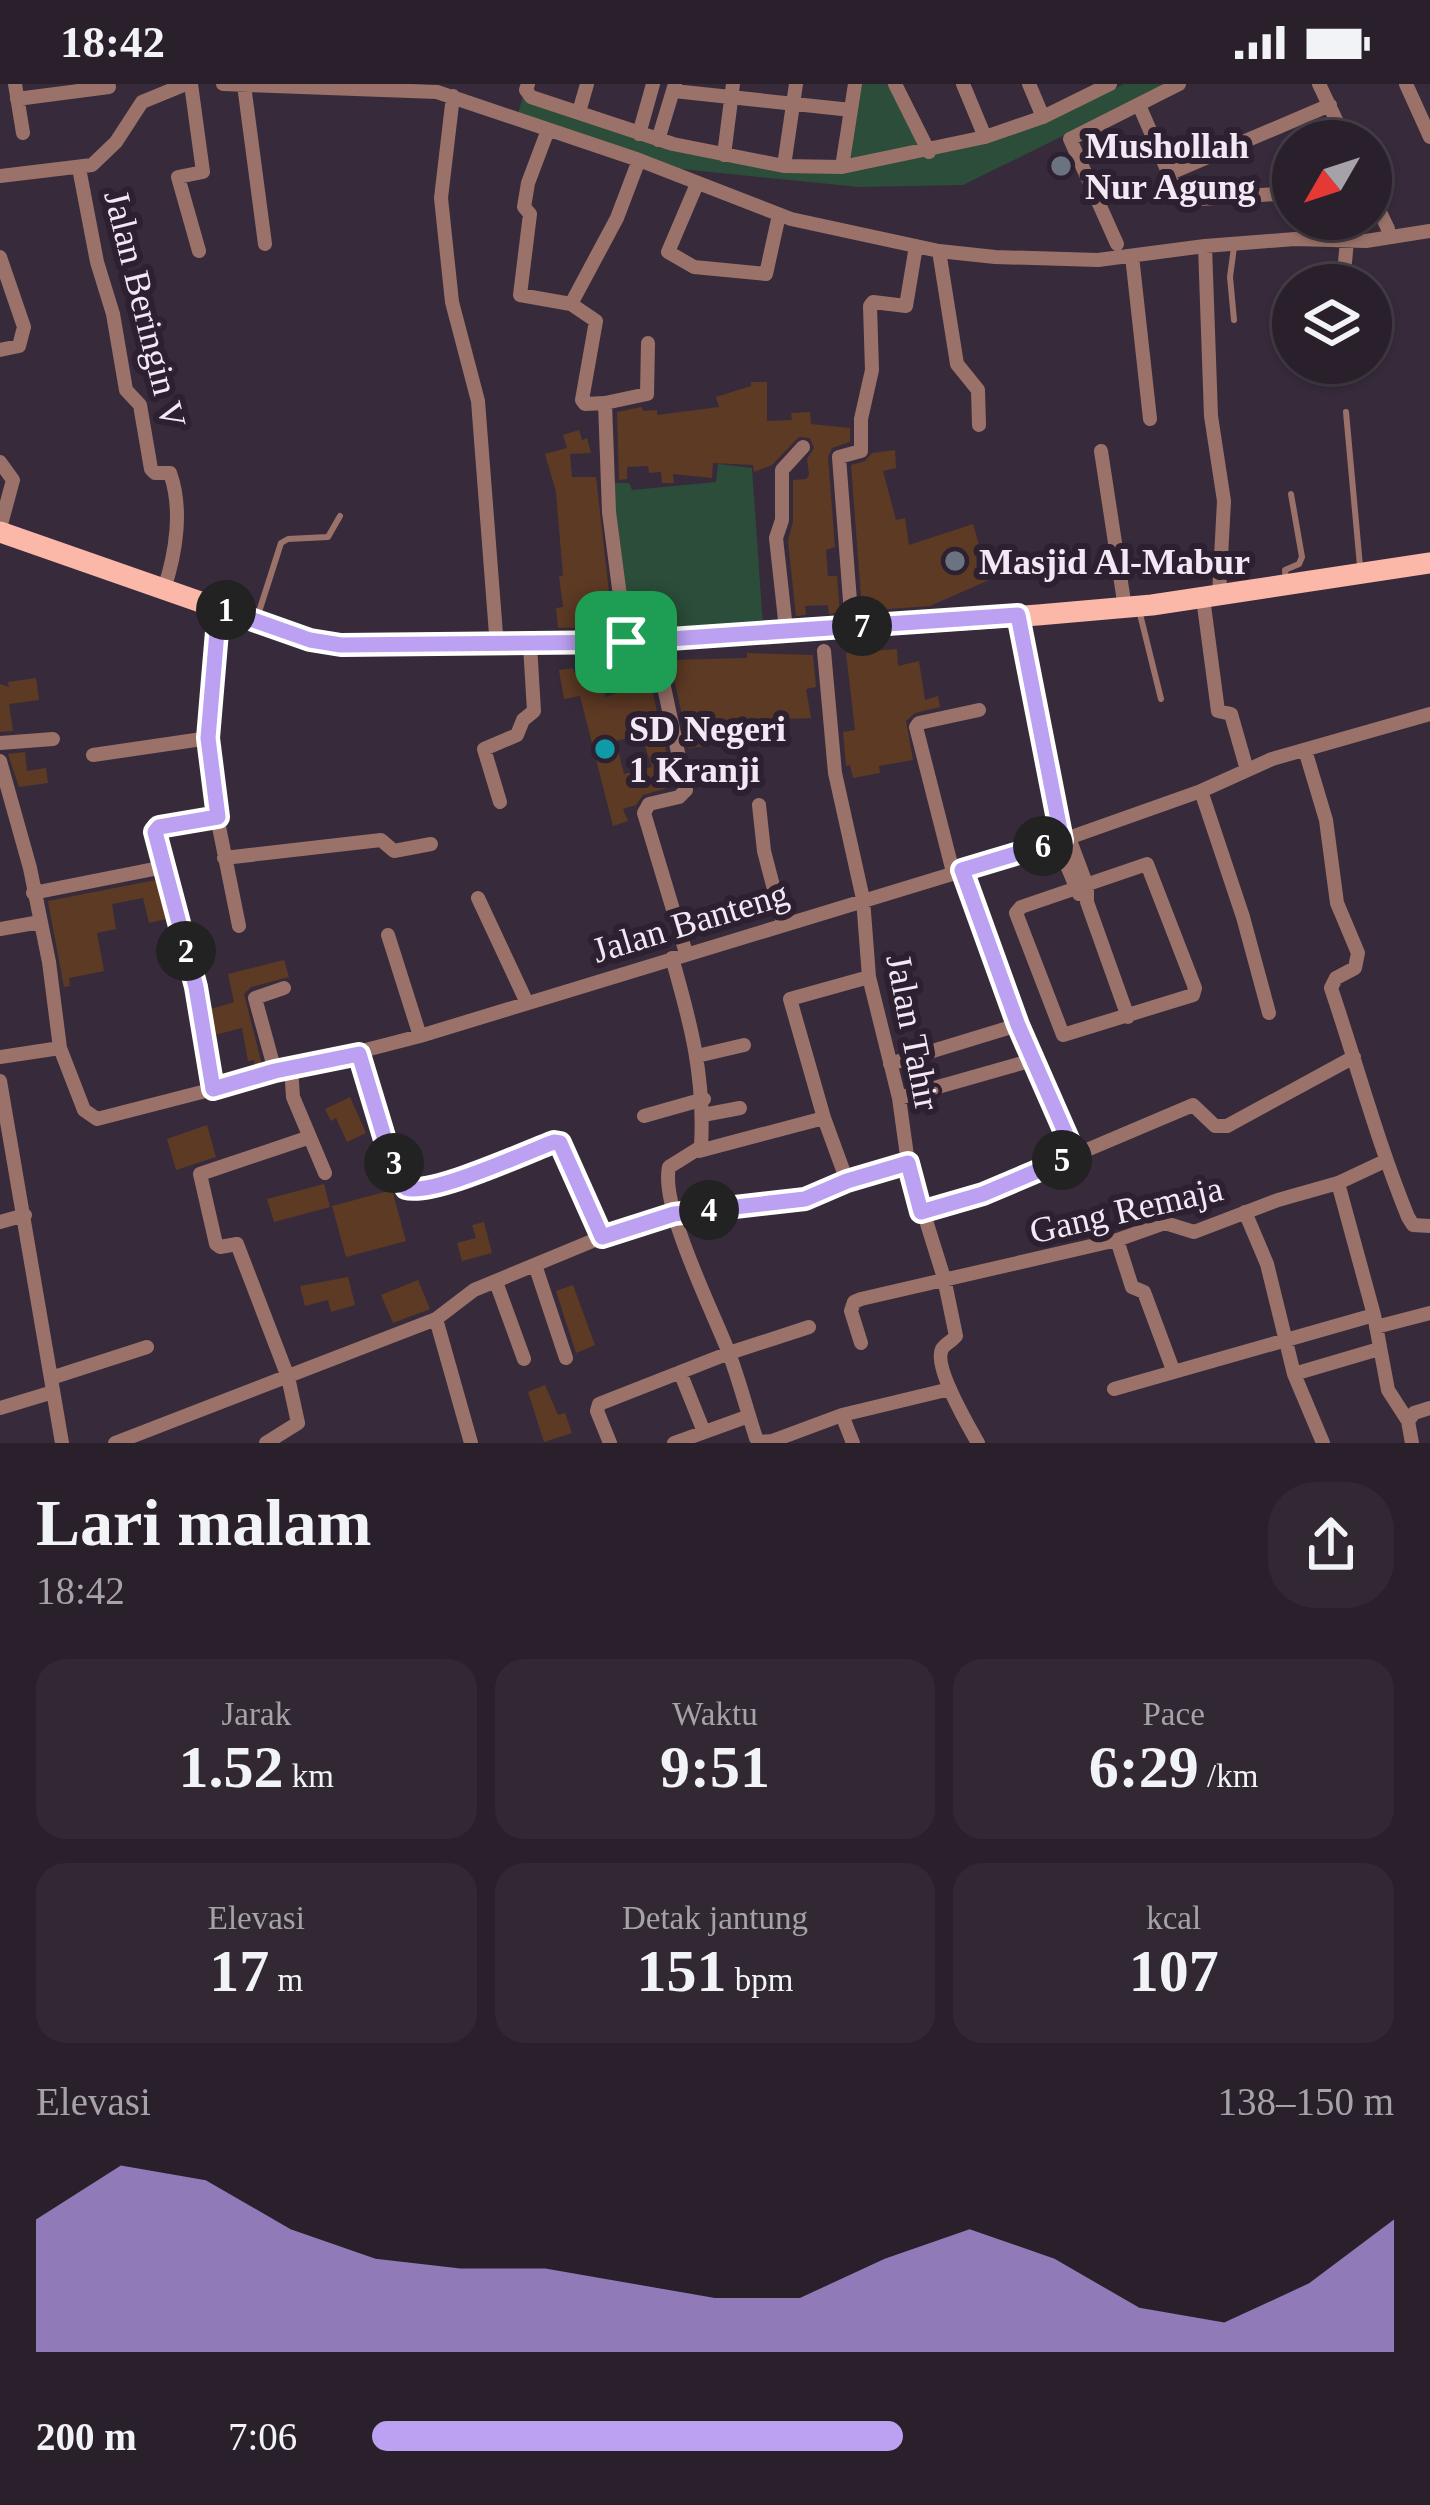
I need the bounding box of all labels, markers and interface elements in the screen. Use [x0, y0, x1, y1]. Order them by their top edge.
text: 18:42 [60, 17, 165, 67]
north arrow [1272, 120, 1392, 240]
map controls [1272, 120, 1392, 384]
place label: Mushollah Nur Agung [1085, 126, 1255, 207]
marker: Mushollah Nur Agung [1048, 153, 1074, 179]
street label: Jalan Beringin V [96, 186, 194, 432]
button: layers [1272, 264, 1392, 384]
place label: Masjid Al-Mabur [979, 542, 1250, 582]
marker: Masjid Al-Mabur [942, 548, 968, 574]
pin: 1 [196, 580, 256, 640]
pin [575, 591, 677, 693]
text: 1 [218, 592, 234, 628]
pin: 7 [832, 596, 892, 656]
text: 7 [854, 608, 870, 644]
icon: arrive [593, 609, 659, 675]
place label: SD Negeri 1 Kranji [629, 709, 786, 790]
marker: SD Negeri 1 Kranji [592, 736, 618, 762]
pin: 6 [1013, 816, 1073, 876]
text: 6 [1035, 828, 1051, 864]
street label: Jalan Banteng [587, 873, 793, 971]
pin: 2 [156, 921, 216, 981]
text: 2 [178, 933, 194, 969]
street label: Jalan Tahir [878, 951, 948, 1113]
pin: 5 [1032, 1130, 1092, 1190]
pin: 3 [364, 1133, 424, 1193]
text: 5 [1054, 1142, 1070, 1178]
text: 3 [386, 1145, 402, 1181]
street label: Gang Remaja [1026, 1168, 1227, 1252]
pin: 4 [679, 1180, 739, 1240]
text: 4 [701, 1192, 717, 1228]
button: share [1268, 1482, 1394, 1608]
text: Lari malam [36, 1486, 371, 1559]
text: 18:42 [36, 1569, 125, 1612]
text: Jarak [222, 1696, 291, 1732]
text: Waktu [672, 1696, 758, 1732]
text: Pace [1143, 1696, 1205, 1732]
text: 1.52 [179, 1734, 284, 1800]
text: 9:51 [660, 1734, 770, 1800]
text: 6:29 [1089, 1734, 1199, 1800]
text: km [284, 1758, 334, 1794]
text: /km [1199, 1758, 1258, 1794]
text: Elevasi [208, 1900, 305, 1936]
text: Detak jantung [622, 1900, 808, 1936]
text: kcal [1146, 1900, 1201, 1936]
text: 17 [209, 1938, 269, 2004]
text: 151 [637, 1938, 727, 2004]
text: 107 [1129, 1938, 1219, 2004]
text: m [269, 1962, 303, 1998]
text: bpm [727, 1962, 793, 1998]
text: Elevasi [36, 2080, 151, 2123]
text: 138–150 m [1217, 2080, 1394, 2123]
text: 200 m [36, 2415, 137, 2458]
text: 7:06 [228, 2415, 297, 2458]

